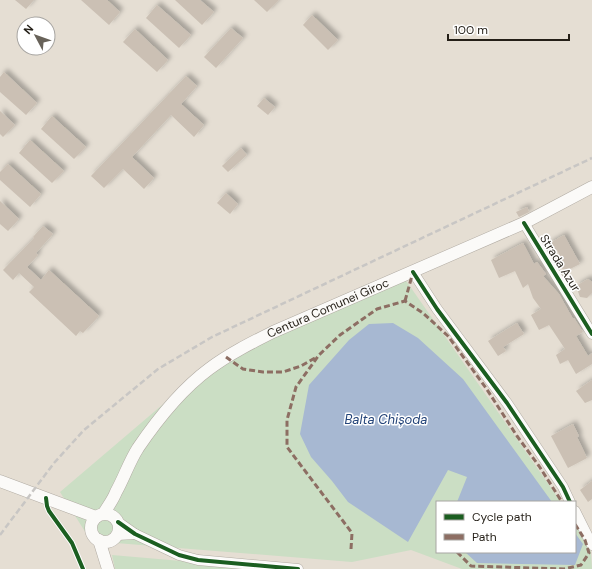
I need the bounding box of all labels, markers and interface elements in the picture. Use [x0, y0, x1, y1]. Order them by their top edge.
north arrow [16, 16, 56, 56]
scale bar [448, 16, 569, 42]
text: N [21, 22, 36, 37]
text: 100 m [454, 22, 488, 38]
street label: Strada Azur [536, 231, 584, 295]
street label: Centura Comunei Giroc [264, 275, 392, 342]
water label: Balta Chișoda [344, 411, 428, 428]
legend [436, 501, 576, 553]
text: Cycle path [472, 509, 532, 525]
text: Path [472, 529, 497, 545]

